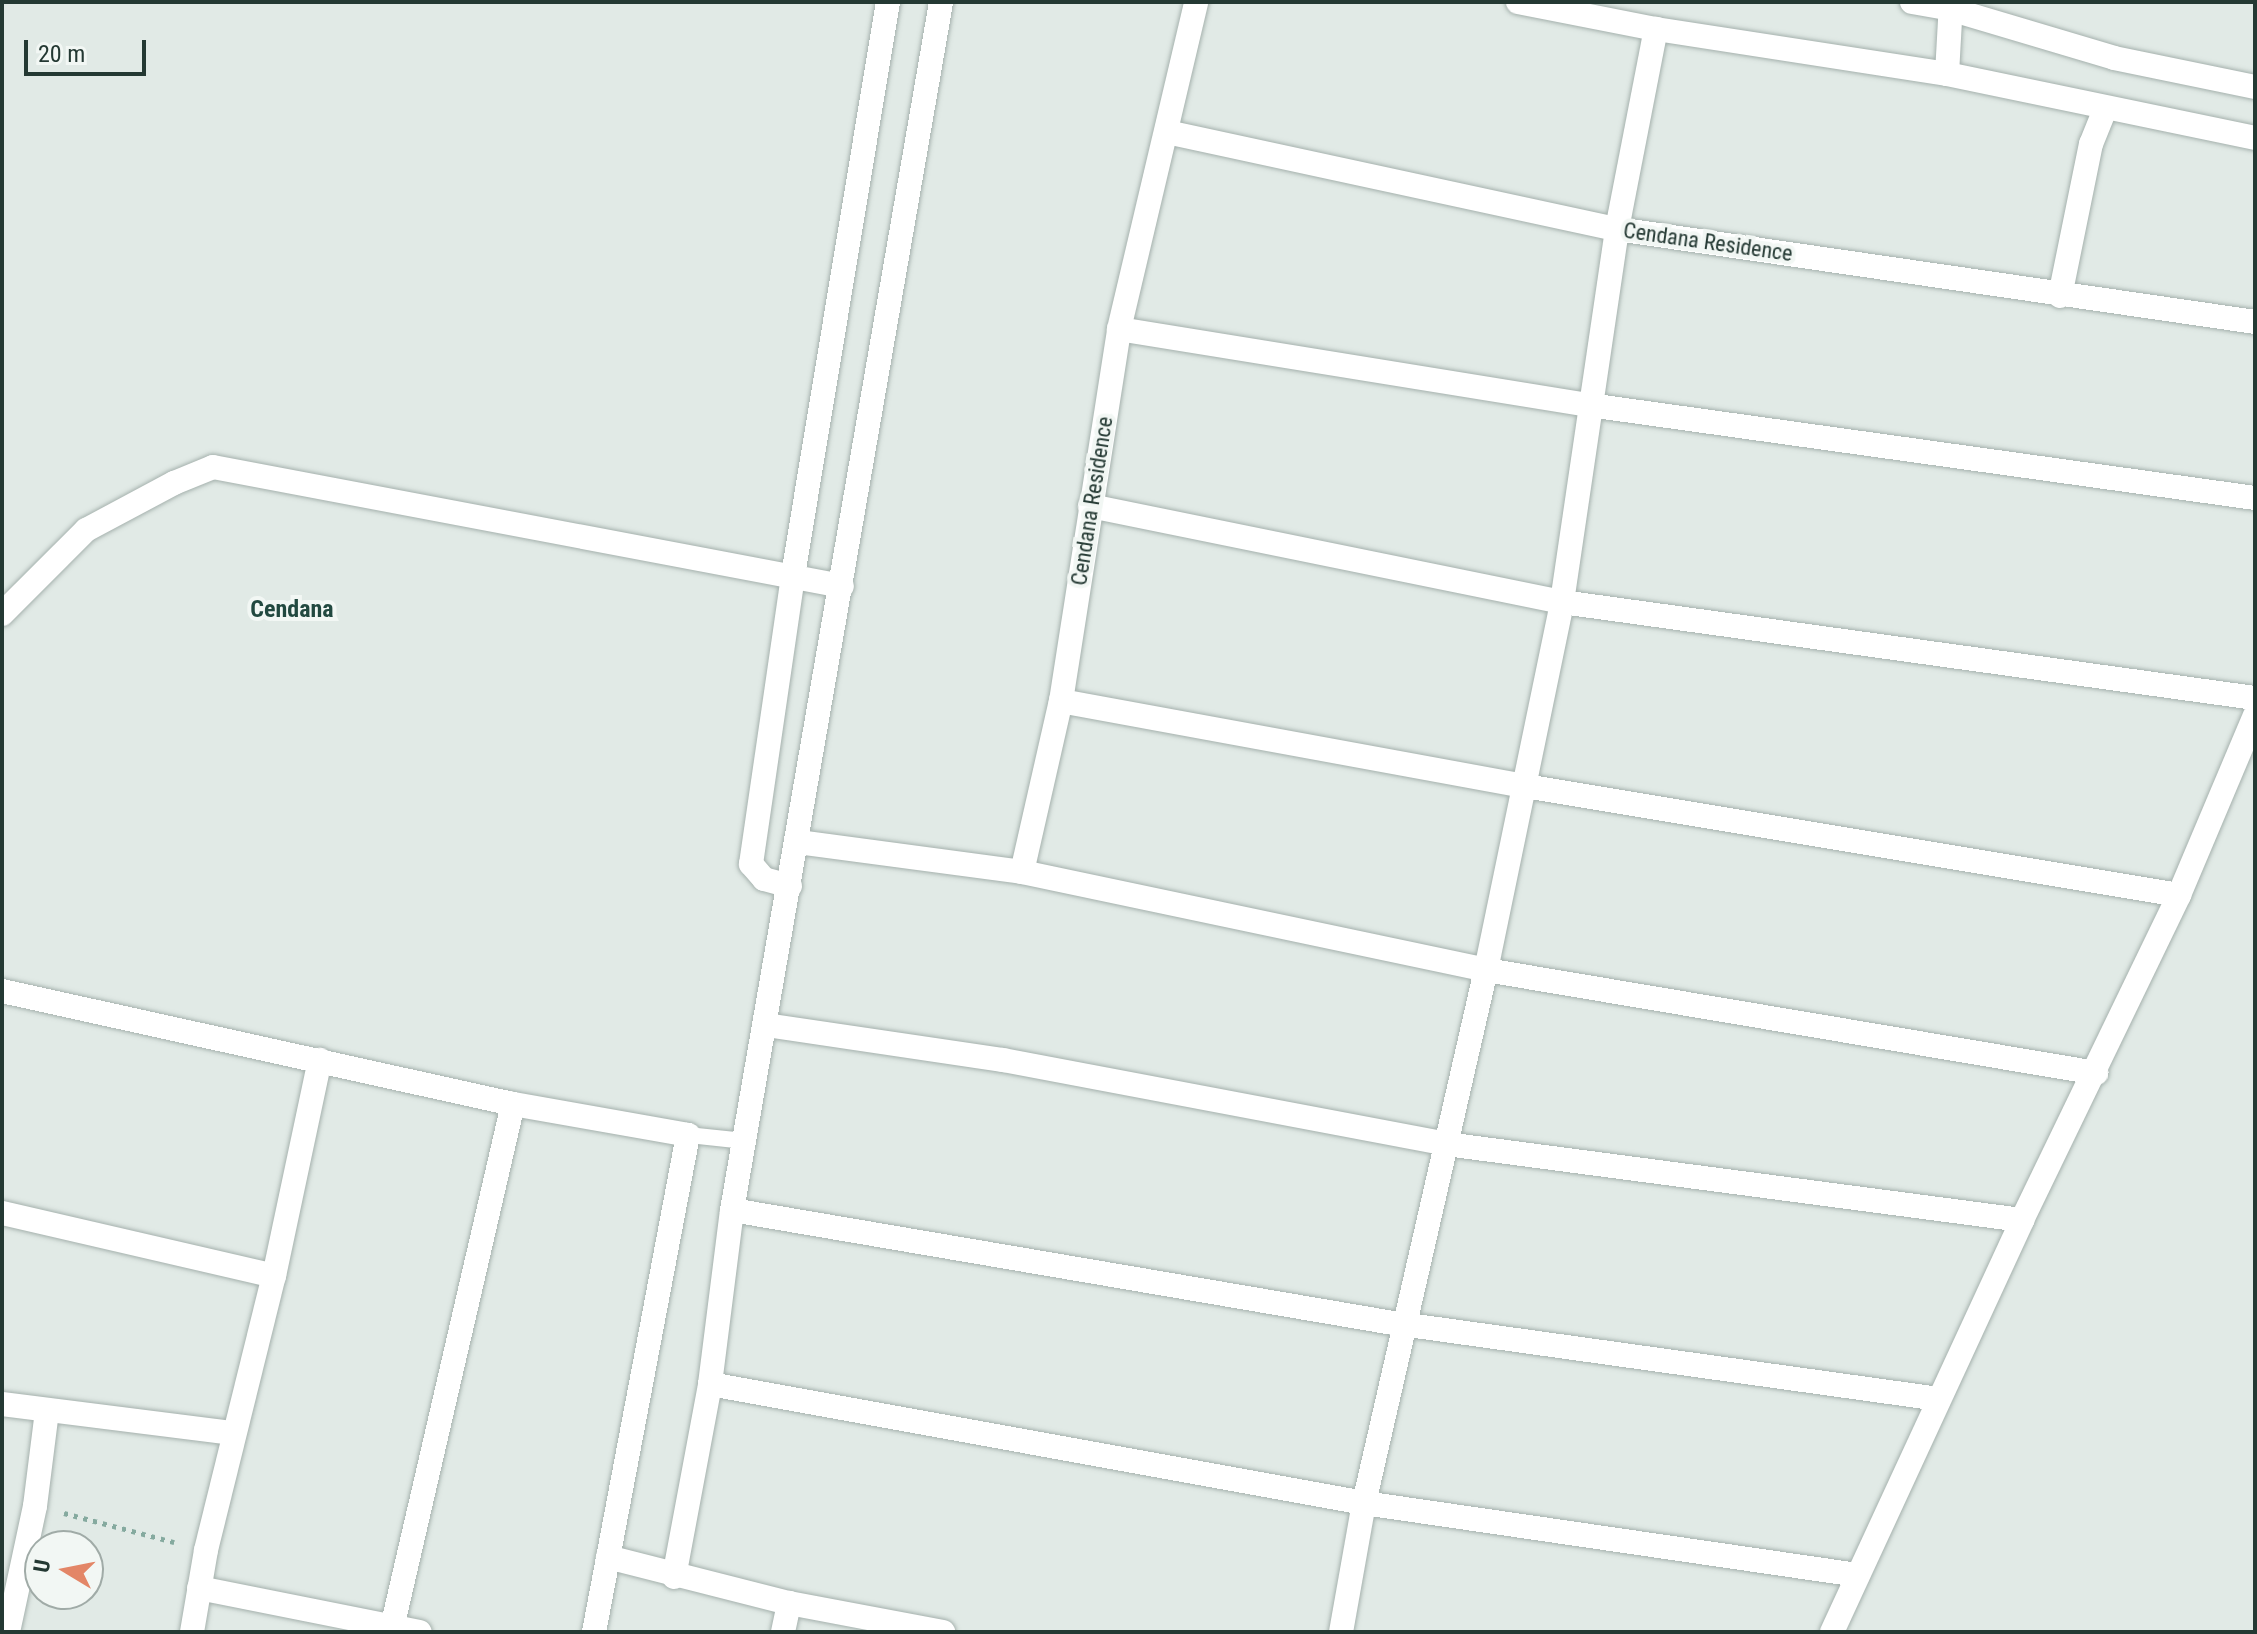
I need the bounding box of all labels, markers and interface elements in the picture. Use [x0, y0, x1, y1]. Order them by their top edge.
scale bar [28, 24, 150, 74]
text: 20 m [38, 40, 85, 68]
street label: Cendana Residence [1622, 217, 1794, 267]
street label: Cendana Residence [1066, 415, 1118, 587]
district label: Cendana [250, 596, 334, 624]
north arrow [24, 1530, 104, 1610]
text: U [28, 1558, 55, 1574]

